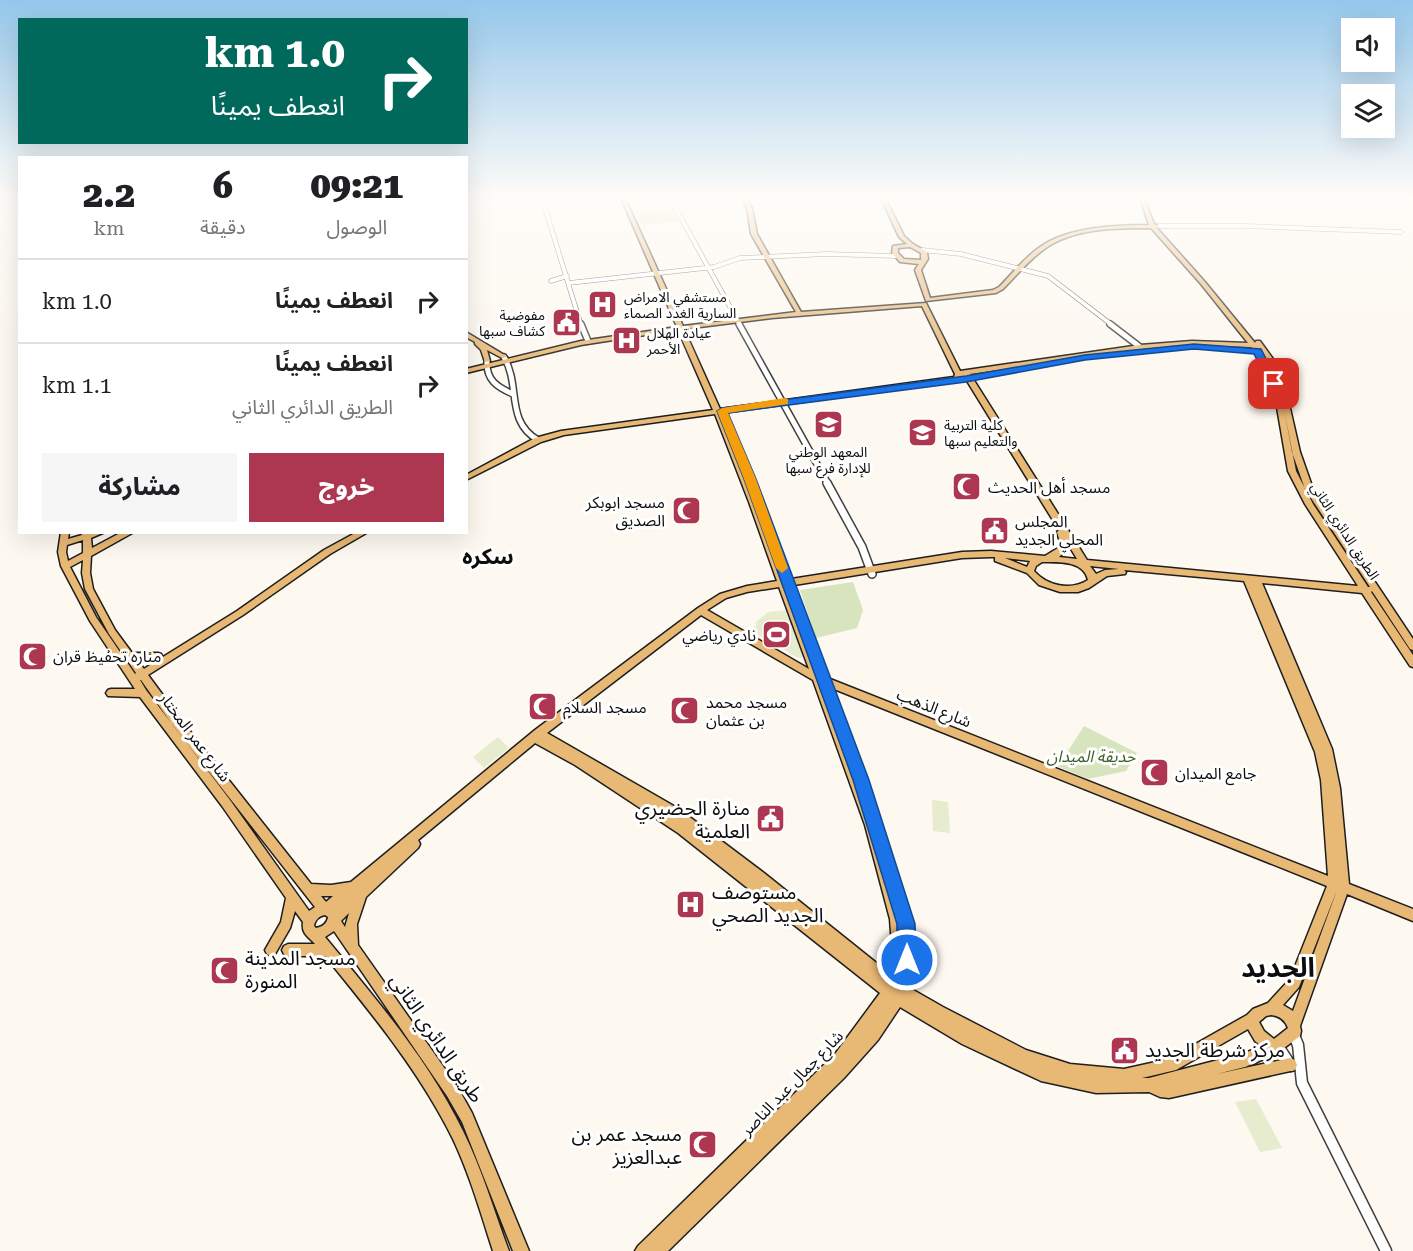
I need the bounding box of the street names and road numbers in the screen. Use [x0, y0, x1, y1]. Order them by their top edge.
street label: الطريق الدائري الثاني [1305, 479, 1382, 584]
street label: شارع الذهب [893, 685, 974, 734]
street label: شارع عمر المختار [152, 688, 235, 787]
street label: طريق الدائري الثاني [382, 969, 489, 1109]
street label: شارع جمال عبد الناصر [736, 1027, 849, 1142]

